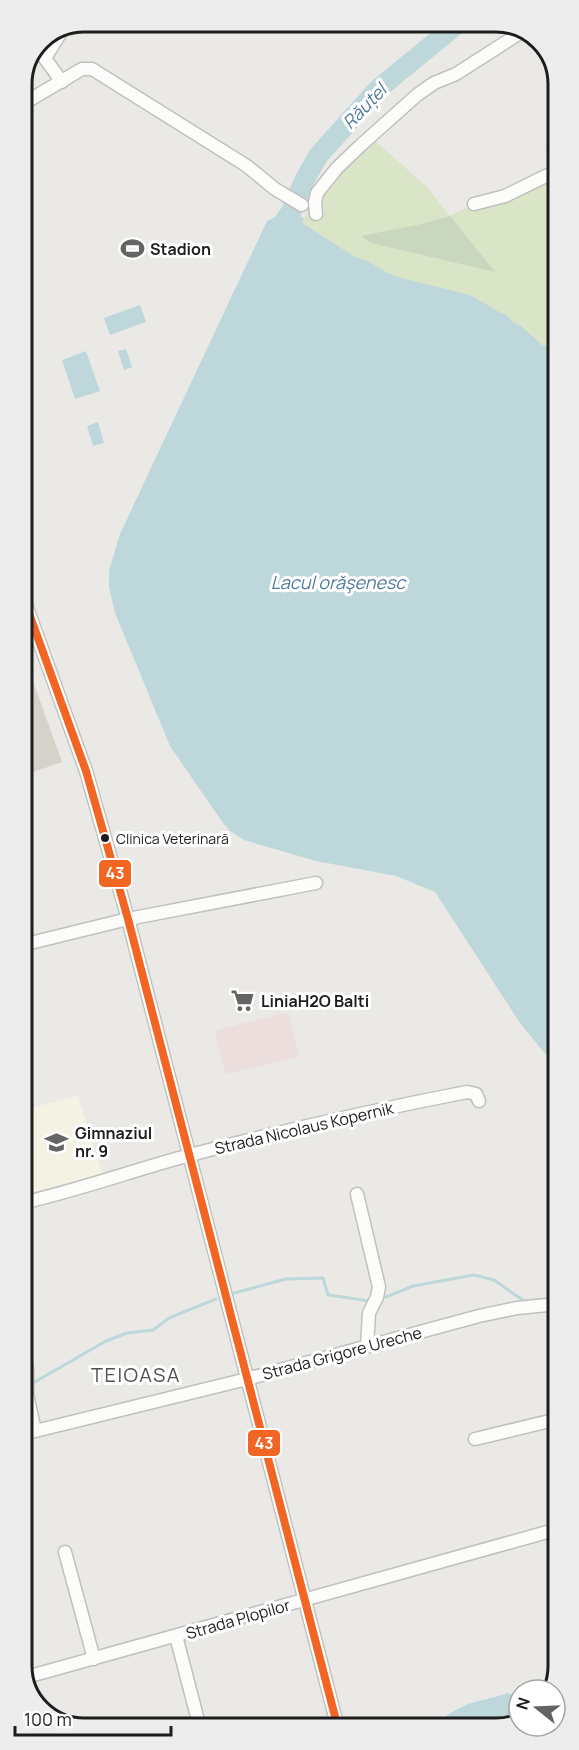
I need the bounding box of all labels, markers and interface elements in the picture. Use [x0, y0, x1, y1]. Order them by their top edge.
water label: Răuțel [337, 76, 393, 134]
sports icon: Stadion [119, 236, 145, 262]
place label: Stadion [150, 238, 211, 260]
water label: Lacul orăşenesc [271, 570, 407, 594]
place label: Clinica Veterinară [116, 829, 229, 848]
marker: Clinica Veterinară [99, 832, 111, 844]
line badge: 43 [98, 859, 132, 888]
text: 43 [105, 862, 125, 884]
supermarket icon: LiniaH2O Balti [230, 988, 256, 1014]
place label: LiniaH2O Balti [261, 990, 369, 1012]
street label: Strada Nicolaus Kopernik [212, 1096, 397, 1159]
place label: Gimnaziul nr. 9 [75, 1122, 152, 1162]
school or university icon: Gimnaziul nr. 9 [44, 1129, 70, 1155]
street label: Strada Grigore Ureche [260, 1321, 424, 1385]
district label: TEIOASA [91, 1361, 181, 1388]
line badge: 43 [247, 1429, 281, 1457]
text: 43 [254, 1432, 274, 1454]
street label: Strada Plopilor [183, 1594, 293, 1644]
north arrow [507, 1678, 567, 1738]
text: N [510, 1694, 535, 1712]
scale bar [15, 1699, 171, 1737]
text: 100 m [24, 1707, 72, 1731]

